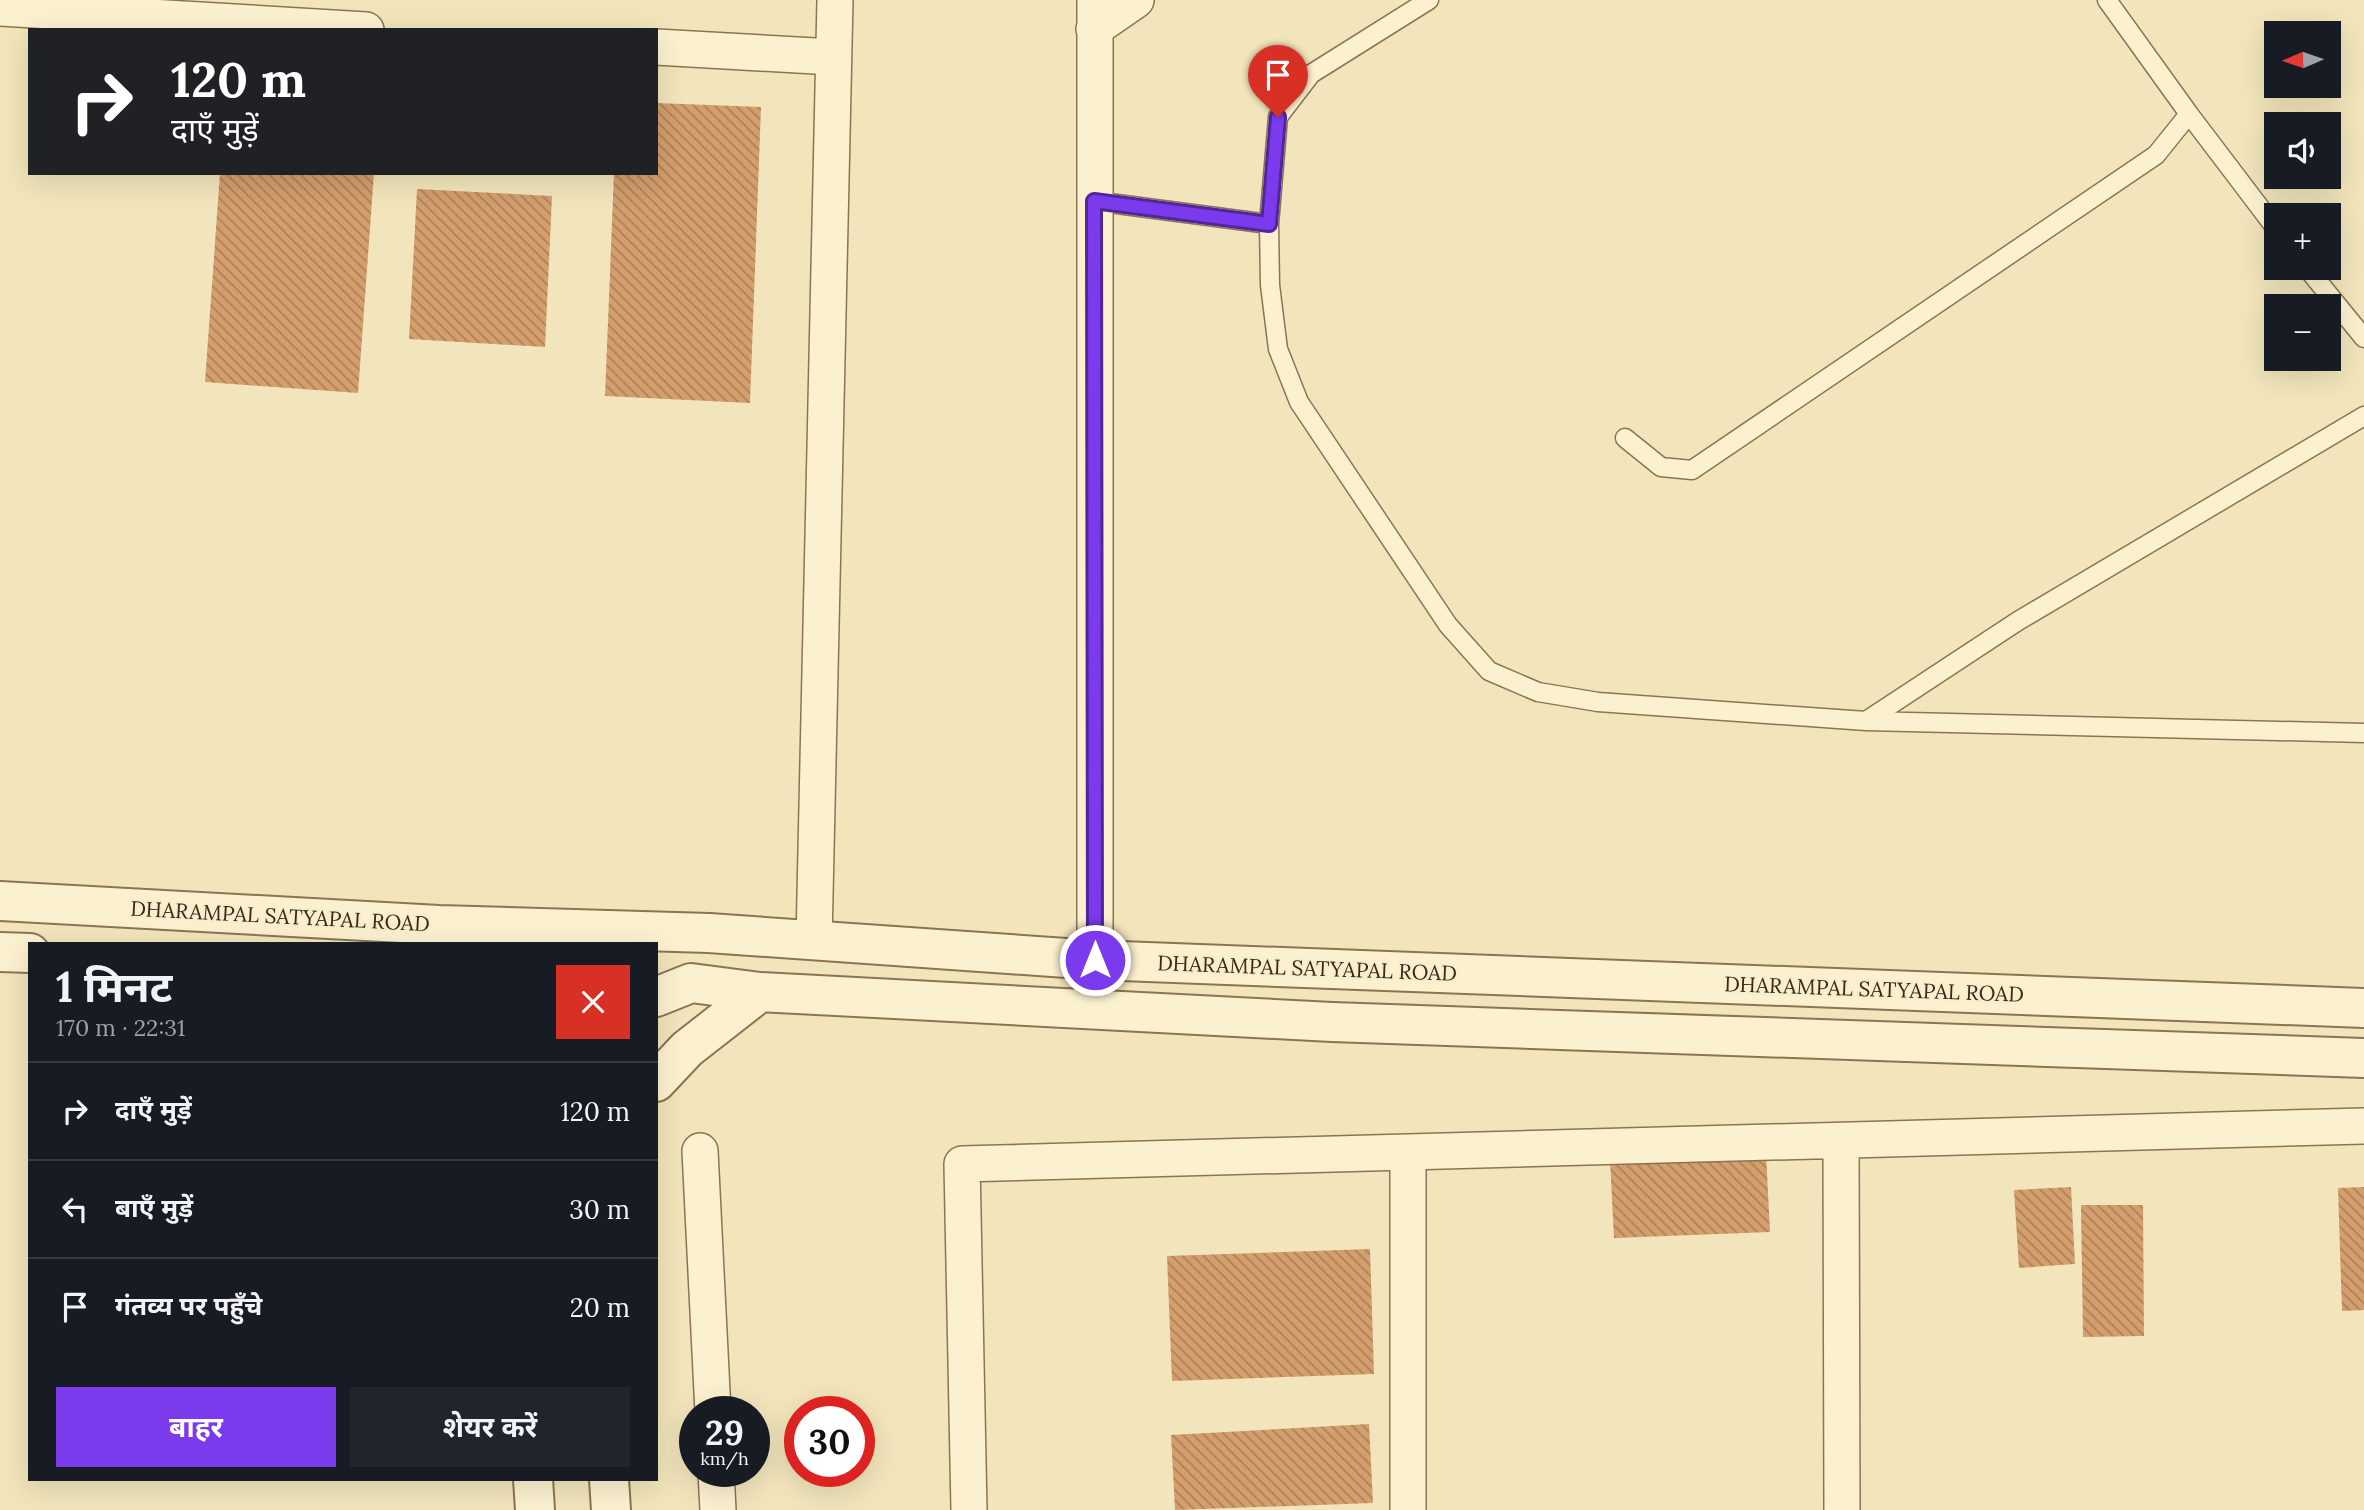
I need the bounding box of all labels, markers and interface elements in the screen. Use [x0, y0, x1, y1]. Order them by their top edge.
north arrow [2264, 21, 2342, 98]
map controls [2264, 21, 2341, 371]
pin [1248, 45, 1308, 117]
text: 120 m [171, 48, 306, 110]
icon: right [56, 56, 147, 147]
icon: arrive [1259, 56, 1297, 94]
text: दाएँ मुड़ें [171, 109, 259, 150]
button: sound [2264, 112, 2341, 189]
button: + [2264, 203, 2341, 280]
button: − [2264, 294, 2341, 371]
street label: DHARAMPAL SATYAPAL ROAD [130, 895, 430, 937]
position arrow [1058, 923, 1132, 997]
street label: DHARAMPAL SATYAPAL ROAD [1157, 949, 1457, 987]
text: 1 मिनट [56, 960, 172, 1014]
button: close [556, 965, 630, 1039]
street label: DHARAMPAL SATYAPAL ROAD [1724, 970, 2024, 1008]
text: 170 m · 22:31 [56, 1013, 185, 1042]
icon: right [56, 1092, 94, 1130]
text: दाएँ मुड़ें [115, 1093, 192, 1126]
text: 120 m [560, 1095, 630, 1128]
icon: left [56, 1190, 94, 1228]
text: बाएँ मुड़ें [115, 1191, 193, 1224]
text: 30 m [569, 1193, 630, 1226]
icon: arrive [56, 1288, 94, 1326]
text: गंतव्य पर पहुँचे [115, 1289, 262, 1322]
text: 20 m [570, 1291, 630, 1324]
button: बाहर [56, 1387, 336, 1467]
button: शेयर करें [350, 1387, 630, 1467]
speed limit sign: 30 [784, 1396, 875, 1487]
text: 29 [705, 1410, 744, 1455]
text: km/h [700, 1447, 749, 1470]

